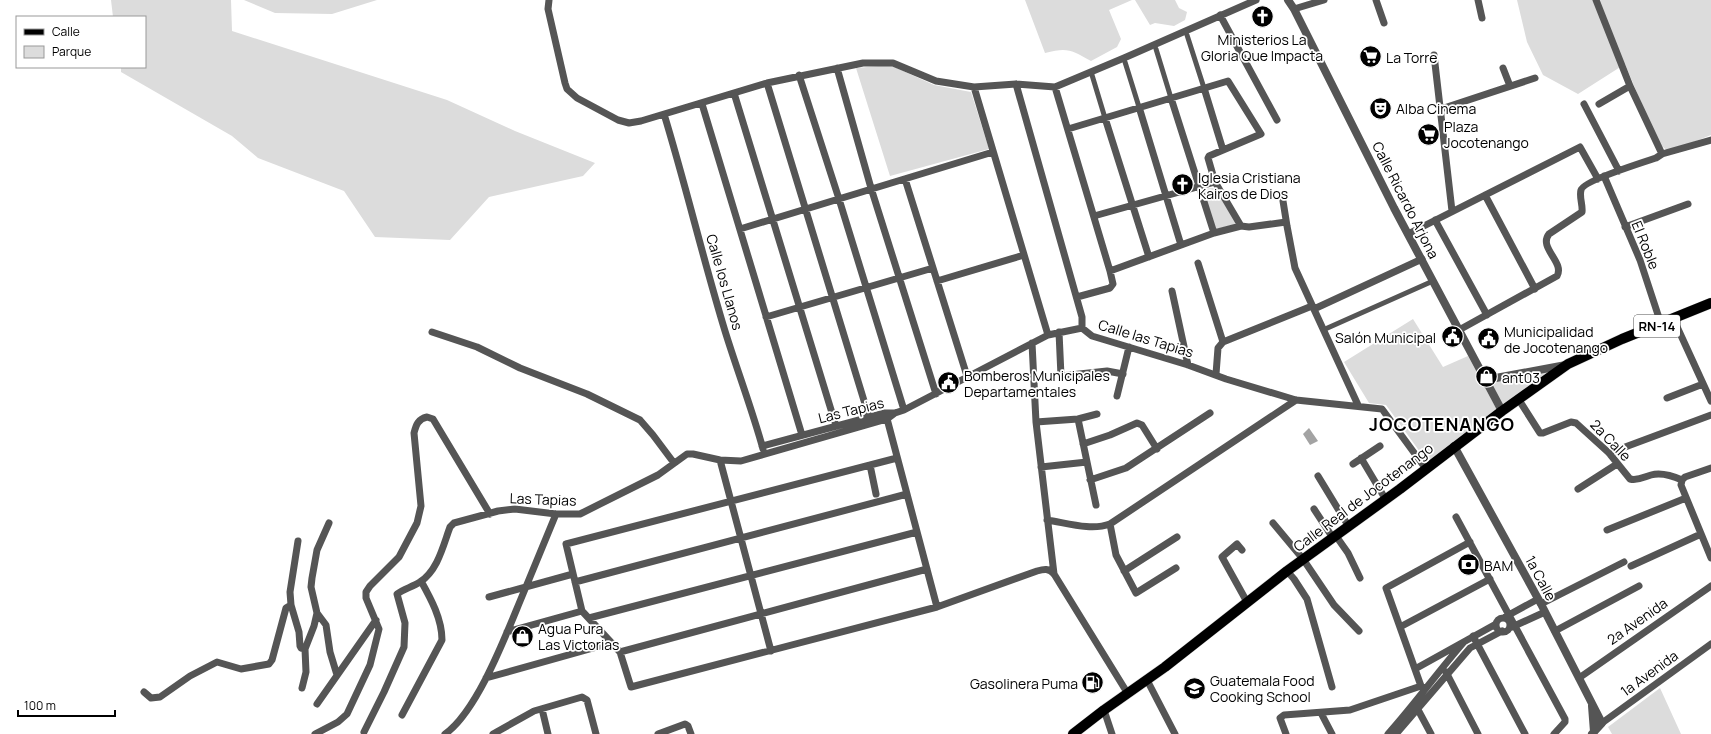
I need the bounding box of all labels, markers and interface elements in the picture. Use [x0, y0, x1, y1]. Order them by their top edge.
church icon: Ministerios La Gloria Que Impacta [1249, 4, 1275, 30]
legend [16, 16, 146, 68]
text: Calle [52, 23, 80, 40]
place label: Ministerios La Gloria Que Impacta [1201, 30, 1323, 65]
text: Parque [52, 43, 91, 60]
supermarket icon: La Torre [1358, 44, 1384, 70]
place label: La Torre [1386, 48, 1437, 67]
theatre icon: Alba Cinema [1368, 95, 1394, 121]
place label: Alba Cinema [1396, 99, 1476, 118]
place label: Plaza Jocotenango [1444, 117, 1529, 152]
supermarket icon: Plaza Jocotenango [1416, 121, 1442, 147]
street label: Calle Ricardo Arjona [1368, 138, 1444, 262]
place label: Iglesia Cristiana Kairos de Dios [1198, 168, 1301, 203]
church icon: Iglesia Cristiana Kairos de Dios [1170, 172, 1196, 198]
street label: El Roble [1628, 218, 1664, 272]
street label: Calle los Llanos [702, 232, 748, 332]
street label: Calle las Tapias [1096, 315, 1196, 361]
road number: RN-14 [1634, 315, 1680, 337]
place label: Municipalidad de Jocotenango [1504, 322, 1608, 357]
public building icon: Salón Municipal [1439, 324, 1465, 350]
public building icon: Municipalidad de Jocotenango [1475, 326, 1501, 352]
place label: Salón Municipal [1335, 328, 1436, 347]
shop icon: ant03 [1473, 364, 1499, 390]
place label: Bomberos Municipales Departamentales [964, 366, 1110, 401]
place label: ant03 [1502, 368, 1540, 387]
public building icon: Bomberos Municipales Departamentales [935, 370, 961, 396]
street label: Las Tapias [816, 393, 886, 427]
district label: JOCOTENANGO [1369, 412, 1515, 436]
street label: 2a Calle [1586, 415, 1636, 465]
street label: Calle Real de Jocotenango [1289, 438, 1437, 556]
street label: Las Tapias [509, 488, 577, 510]
bank icon: BAM [1456, 552, 1482, 578]
street label: 1a Calle [1521, 552, 1561, 604]
place label: BAM [1484, 556, 1513, 575]
street label: 2a Avenida [1603, 593, 1671, 649]
place label: Agua Pura Las Victorias [538, 619, 619, 654]
shop icon: Agua Pura Las Victorias [510, 623, 536, 649]
street label: 1a Avenida [1616, 646, 1682, 700]
fuel station icon: Gasolinera Puma [1080, 670, 1106, 696]
place label: Guatemala Food Cooking School [1210, 671, 1314, 706]
place label: Gasolinera Puma [970, 674, 1078, 693]
school or university icon: Guatemala Food Cooking School [1182, 675, 1208, 701]
scale bar [18, 692, 115, 718]
text: 100 m [24, 697, 56, 714]

